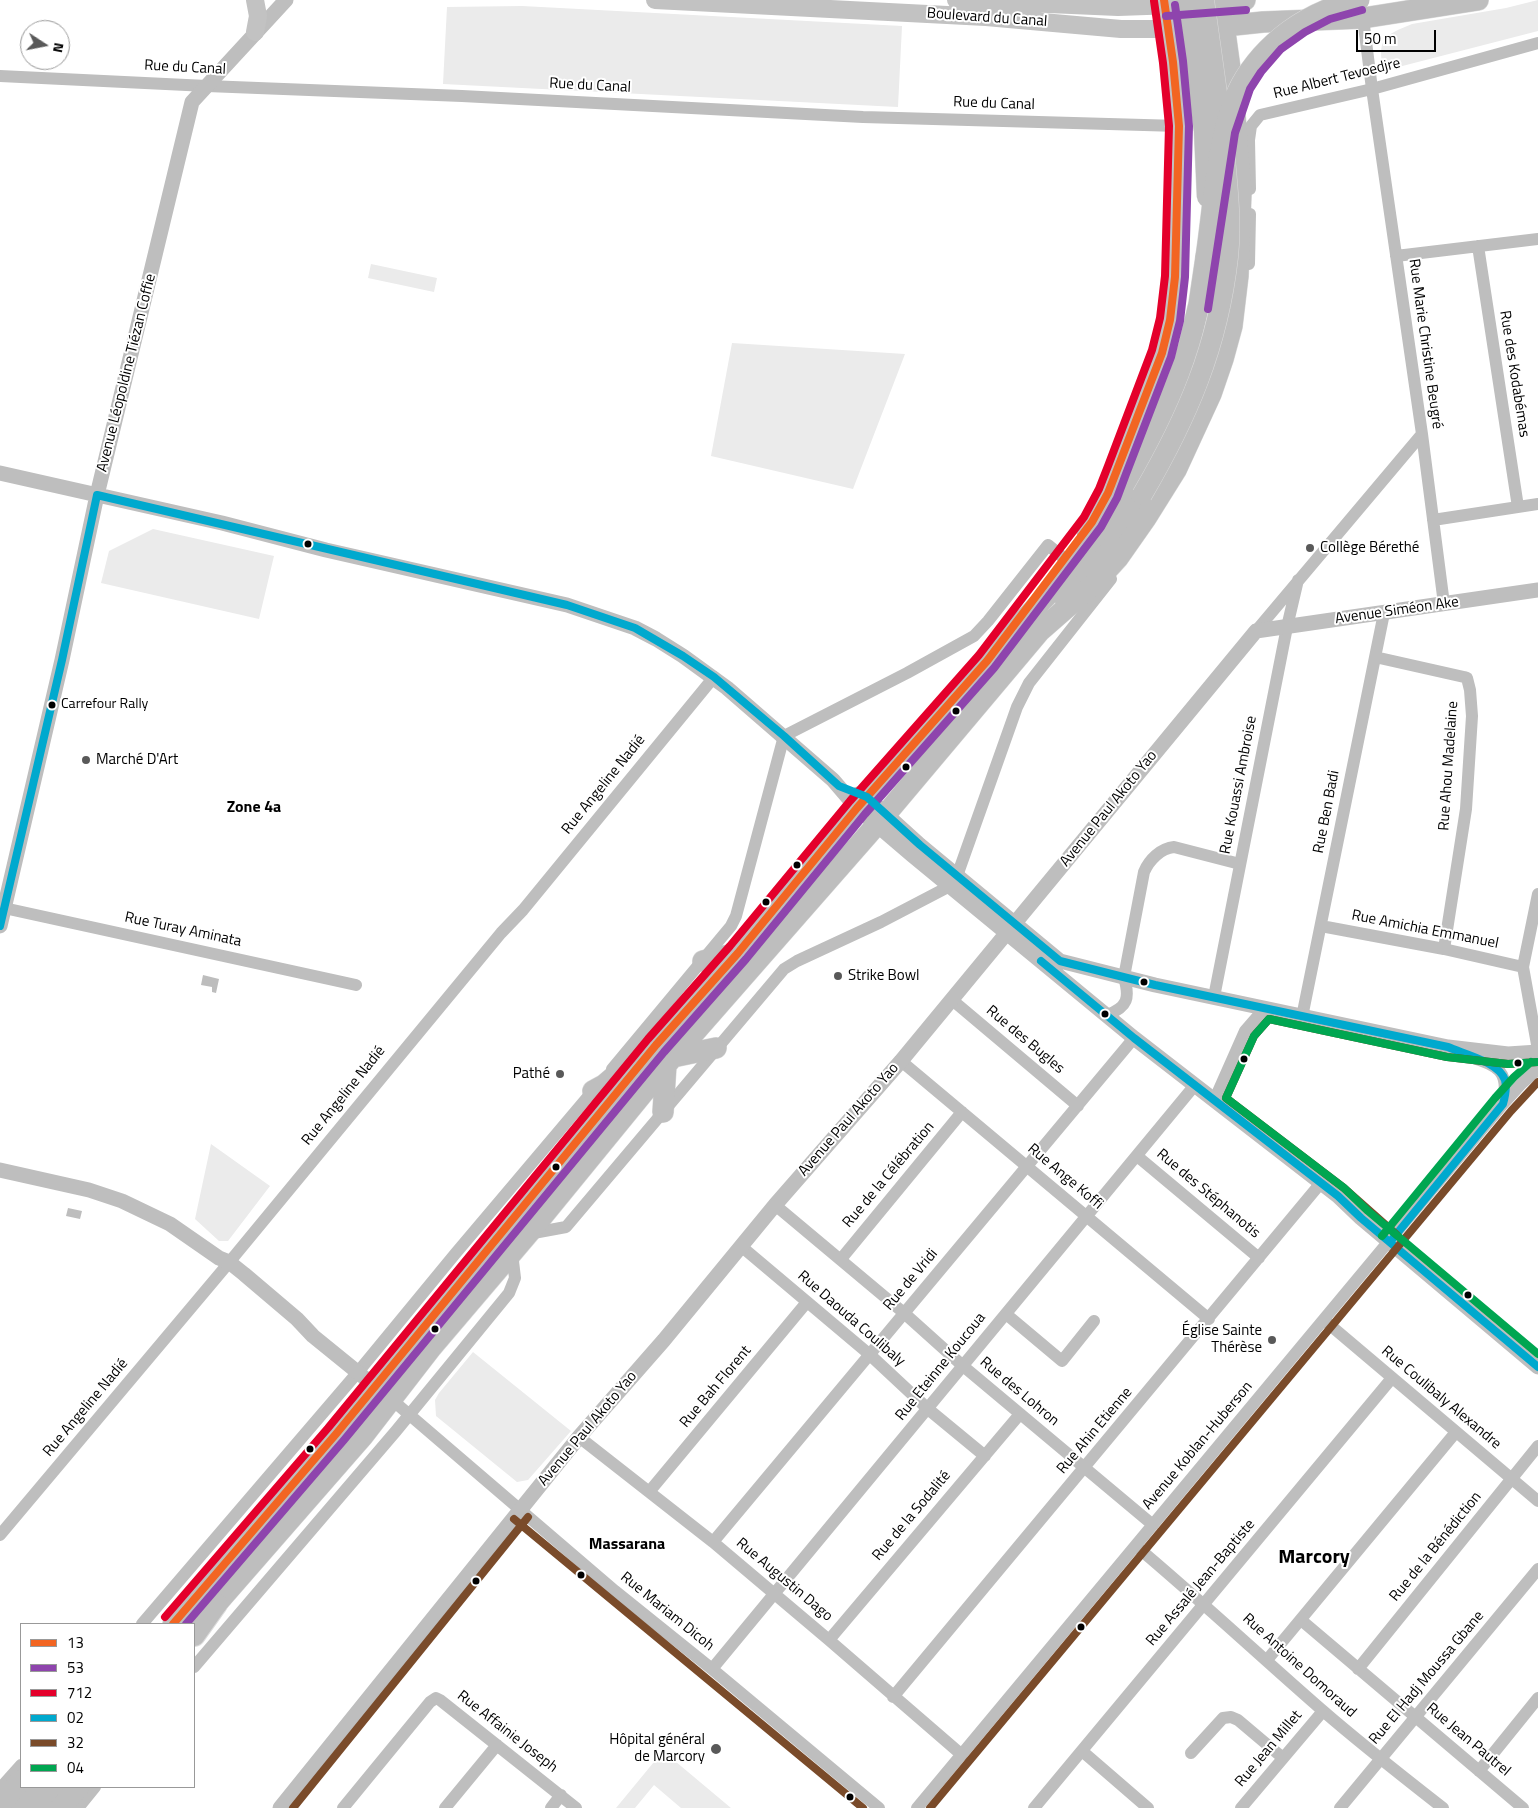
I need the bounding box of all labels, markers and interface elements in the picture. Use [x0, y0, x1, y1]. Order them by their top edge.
street label: Boulevard du Canal [926, 5, 1048, 31]
north arrow [20, 20, 70, 70]
scale bar [1358, 20, 1438, 52]
text: 50 m [1364, 27, 1397, 50]
text: N [48, 41, 70, 55]
street label: Rue Albert Tevoedjre [1272, 55, 1402, 103]
street label: Rue du Canal [144, 57, 226, 79]
street label: Rue du Canal [549, 75, 631, 97]
street label: Rue du Canal [953, 94, 1035, 114]
street label: Rue Marie Christine Beugré [1404, 258, 1446, 430]
street label: Avenue Léopoldine Tiézan Coffie [94, 272, 160, 474]
street label: Rue des Kodabémas [1495, 309, 1533, 439]
unlabelled marker [303, 539, 313, 549]
place label: Collège Bérethé [1320, 539, 1419, 557]
marker: Collège Bérethé [1304, 542, 1316, 554]
street label: Avenue Siméon Ake [1334, 593, 1460, 629]
place label: Carrefour Rally [61, 697, 148, 713]
marker: Carrefour Rally [47, 700, 57, 710]
street label: Rue Ahou Madelaine [1435, 701, 1463, 831]
unlabelled marker [951, 706, 961, 716]
street label: Rue Kouassi Ambroise [1217, 714, 1261, 856]
street label: Rue Angeline Nadié [558, 732, 650, 838]
street label: Avenue Paul Akoto Yao [1057, 747, 1161, 871]
place label: Marché D'Art [96, 751, 178, 769]
marker: Marché D'Art [80, 754, 92, 766]
unlabelled marker [901, 762, 911, 772]
street label: Rue Ben Badi [1310, 769, 1344, 855]
district label: Zone 4a [227, 798, 281, 818]
unlabelled marker [792, 860, 802, 870]
unlabelled marker [761, 897, 771, 907]
street label: Rue Amichia Emmanuel [1350, 907, 1500, 953]
street label: Rue Turay Aminata [123, 909, 243, 951]
place label: Strike Bowl [848, 967, 920, 985]
marker: Strike Bowl [832, 970, 844, 982]
unlabelled marker [1139, 977, 1149, 987]
street label: Rue des Bugles [982, 1002, 1068, 1078]
unlabelled marker [1100, 1009, 1110, 1019]
street label: Rue Angeline Nadié [298, 1043, 390, 1149]
unlabelled marker [1239, 1054, 1249, 1064]
unlabelled marker [1513, 1058, 1523, 1068]
street label: Avenue Paul Akoto Yao [795, 1060, 903, 1180]
place label: Pathé [513, 1065, 550, 1083]
marker: Pathé [554, 1068, 566, 1080]
street label: Rue de la Célébration [839, 1118, 939, 1232]
street label: Rue Ange Koffi [1024, 1140, 1106, 1214]
street label: Rue des Stéphanotis [1153, 1145, 1263, 1243]
unlabelled marker [551, 1162, 561, 1172]
street label: Rue de Vridi [880, 1246, 942, 1314]
street label: Rue Daouda Coulibaly [794, 1267, 908, 1371]
unlabelled marker [1463, 1290, 1473, 1300]
street label: Rue Eteinne Koucoua [892, 1310, 990, 1424]
place label: Église Sainte Thérèse [1182, 1322, 1262, 1357]
unlabelled marker [430, 1324, 440, 1334]
marker: Église Sainte Thérèse [1266, 1334, 1278, 1346]
street label: Rue Bah Florent [677, 1342, 755, 1432]
street label: Rue Coulibaly Alexandre [1377, 1343, 1505, 1453]
street label: Rue des Lohron [976, 1354, 1062, 1430]
street label: Rue Angeline Nadié [40, 1355, 132, 1461]
street label: Avenue Paul Akoto Yao [535, 1368, 641, 1490]
street label: Avenue Koblan-Huberson [1139, 1378, 1257, 1514]
street label: Rue Ahin Etienne [1053, 1384, 1137, 1478]
unlabelled marker [305, 1444, 315, 1454]
street label: Rue de la Sodalité [869, 1467, 955, 1565]
street label: Rue de la Bénédiction [1386, 1489, 1486, 1605]
street label: Rue Assalé Jean-Baptiste [1143, 1516, 1259, 1650]
street label: Rue Augustin Dago [732, 1534, 836, 1626]
district label: Massarana [589, 1535, 665, 1555]
district label: Marcory [1278, 1546, 1350, 1570]
street label: Rue Mariam Dicoh [617, 1569, 717, 1655]
unlabelled marker [576, 1570, 586, 1580]
unlabelled marker [471, 1576, 481, 1586]
street label: Rue El Hadj Moussa Gbane [1366, 1608, 1488, 1748]
street label: Rue Antoine Domoraud [1238, 1610, 1360, 1722]
unlabelled marker [1076, 1622, 1086, 1632]
legend [20, 1623, 195, 1788]
text: 13 [67, 1631, 84, 1654]
text: 53 [67, 1656, 84, 1679]
text: 712 [67, 1681, 92, 1704]
street label: Rue Affainie Joseph [453, 1687, 561, 1777]
street label: Rue Jean Pautrel [1422, 1700, 1514, 1780]
text: 02 [67, 1706, 84, 1729]
street label: Rue Jean Millet [1232, 1707, 1306, 1791]
text: 32 [67, 1731, 84, 1754]
place label: Hôpital général de Marcory [609, 1731, 705, 1766]
marker: Hôpital général de Marcory [709, 1742, 723, 1756]
text: 04 [67, 1756, 84, 1779]
unlabelled marker [845, 1792, 855, 1802]

